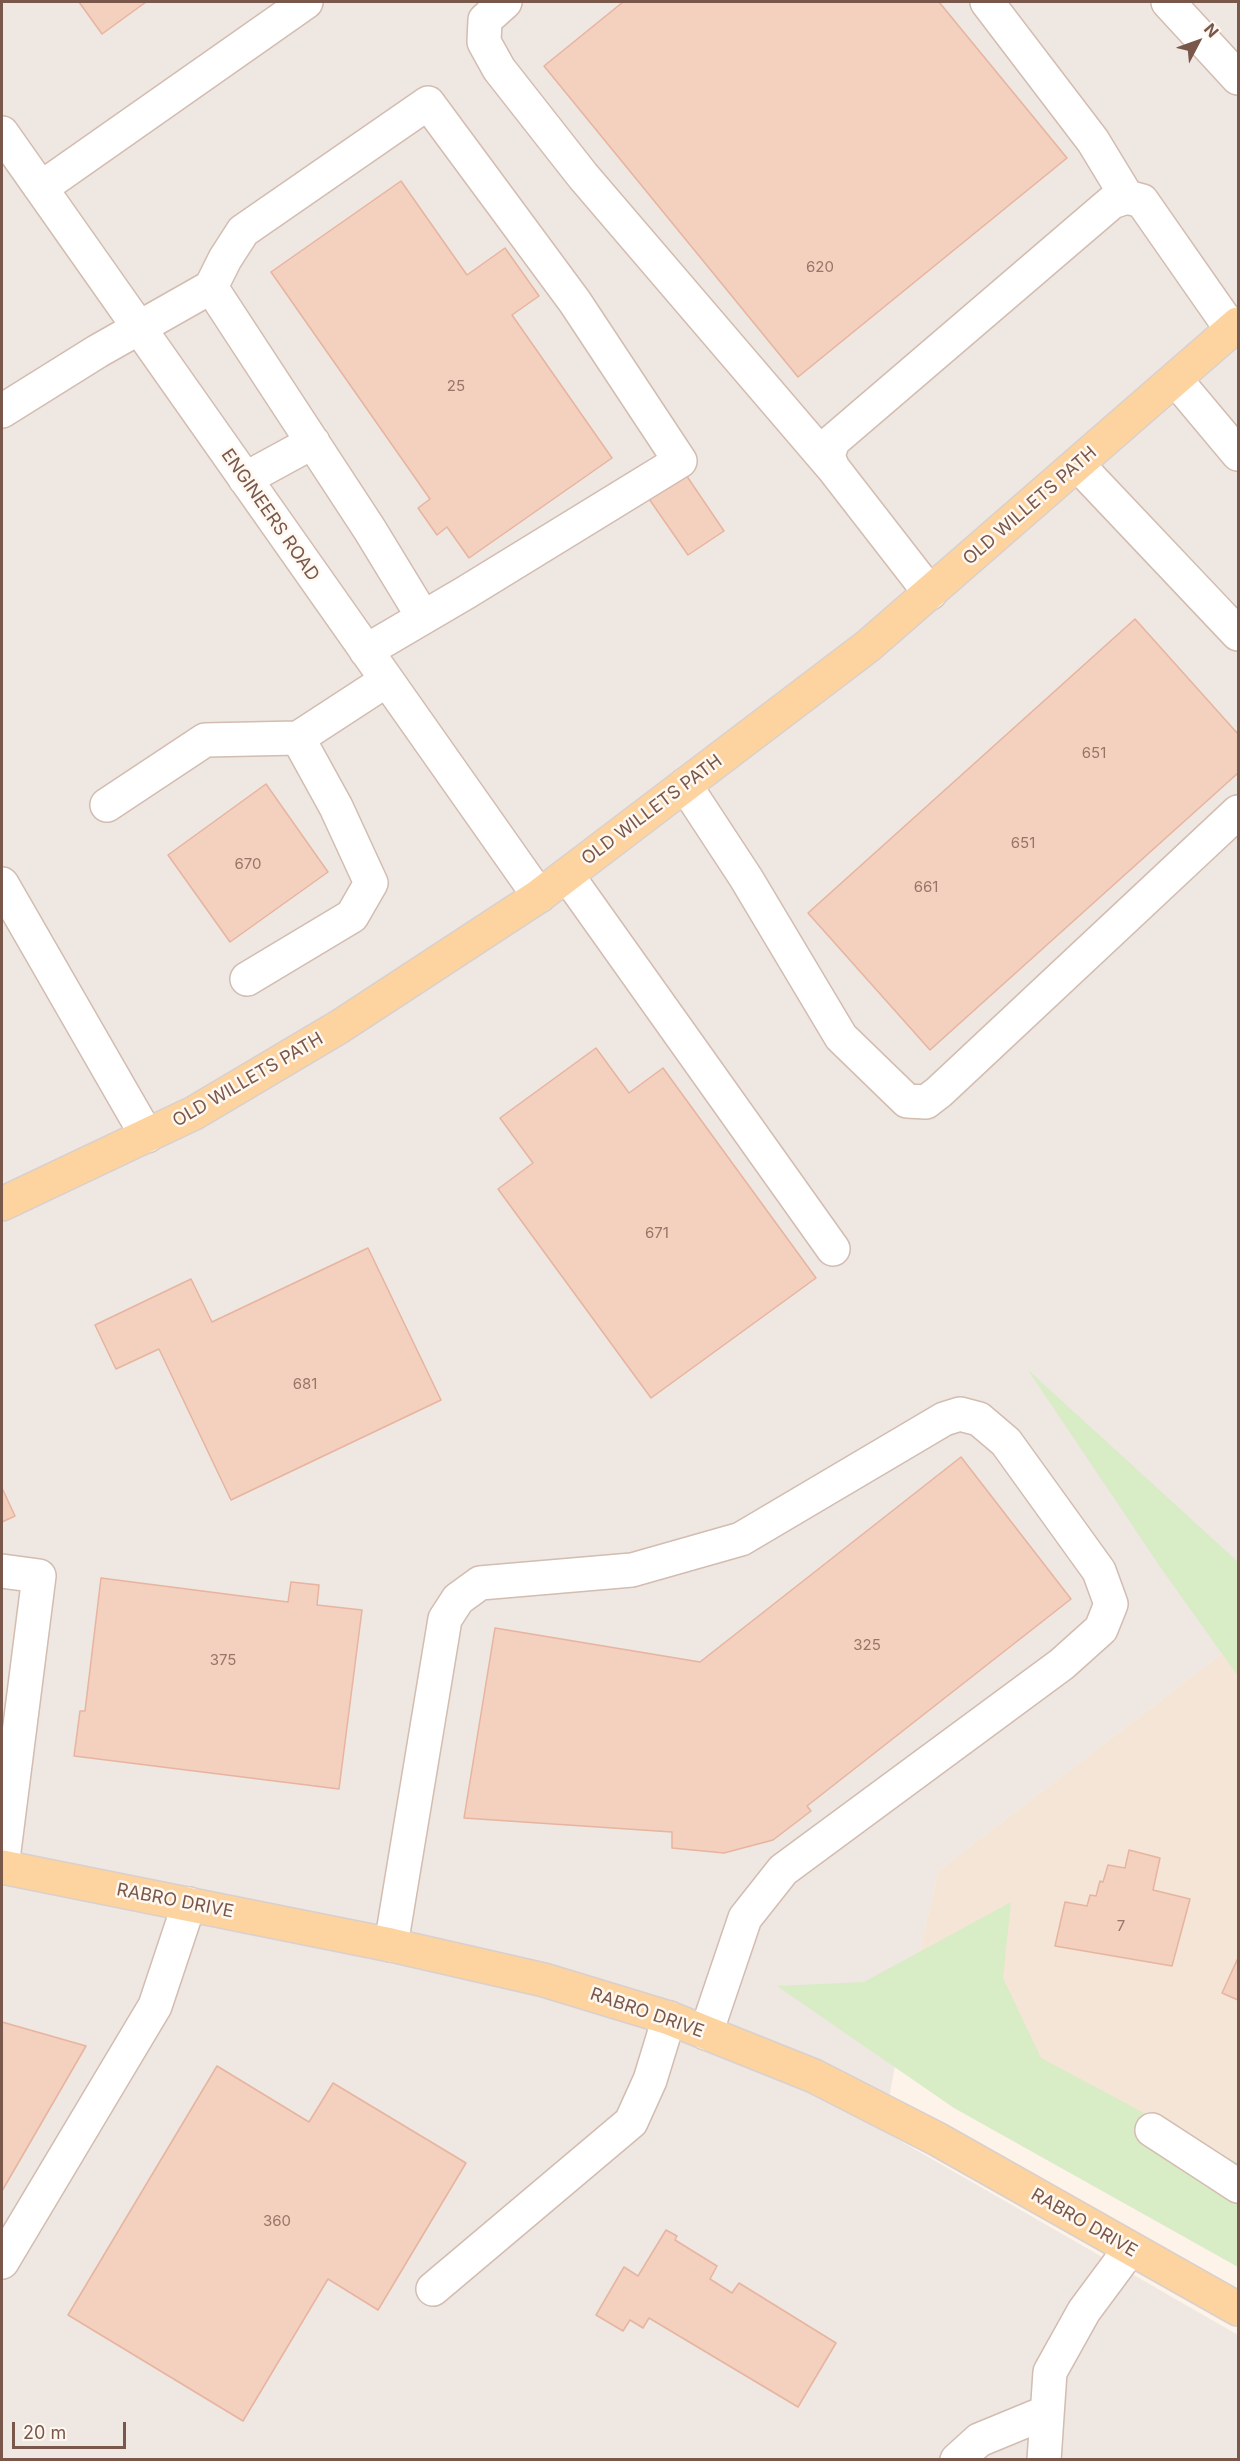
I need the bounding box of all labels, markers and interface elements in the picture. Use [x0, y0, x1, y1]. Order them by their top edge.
north arrow [1168, 12, 1228, 72]
text: N [1200, 19, 1223, 41]
house number: 620 [806, 258, 834, 276]
house number: 25 [447, 377, 465, 395]
street label: OLD WILLETS PATH [959, 442, 1101, 570]
street label: ENGINEERS ROAD [216, 445, 324, 585]
house number: 651 [1082, 744, 1106, 762]
street label: OLD WILLETS PATH [578, 750, 726, 870]
house number: 651 [1011, 834, 1035, 852]
house number: 670 [234, 855, 262, 873]
house number: 661 [914, 878, 938, 896]
street label: OLD WILLETS PATH [169, 1028, 327, 1132]
house number: 671 [645, 1224, 669, 1242]
house number: 681 [293, 1375, 317, 1393]
house number: 325 [853, 1636, 881, 1654]
house number: 375 [210, 1651, 236, 1669]
street label: RABRO DRIVE [115, 1879, 235, 1923]
house number: 7 [1117, 1917, 1125, 1935]
street label: RABRO DRIVE [587, 1983, 707, 2043]
street label: RABRO DRIVE [1027, 2184, 1141, 2262]
house number: 360 [263, 2212, 291, 2230]
scale bar [15, 2410, 129, 2448]
text: 20 m [23, 2422, 66, 2443]

